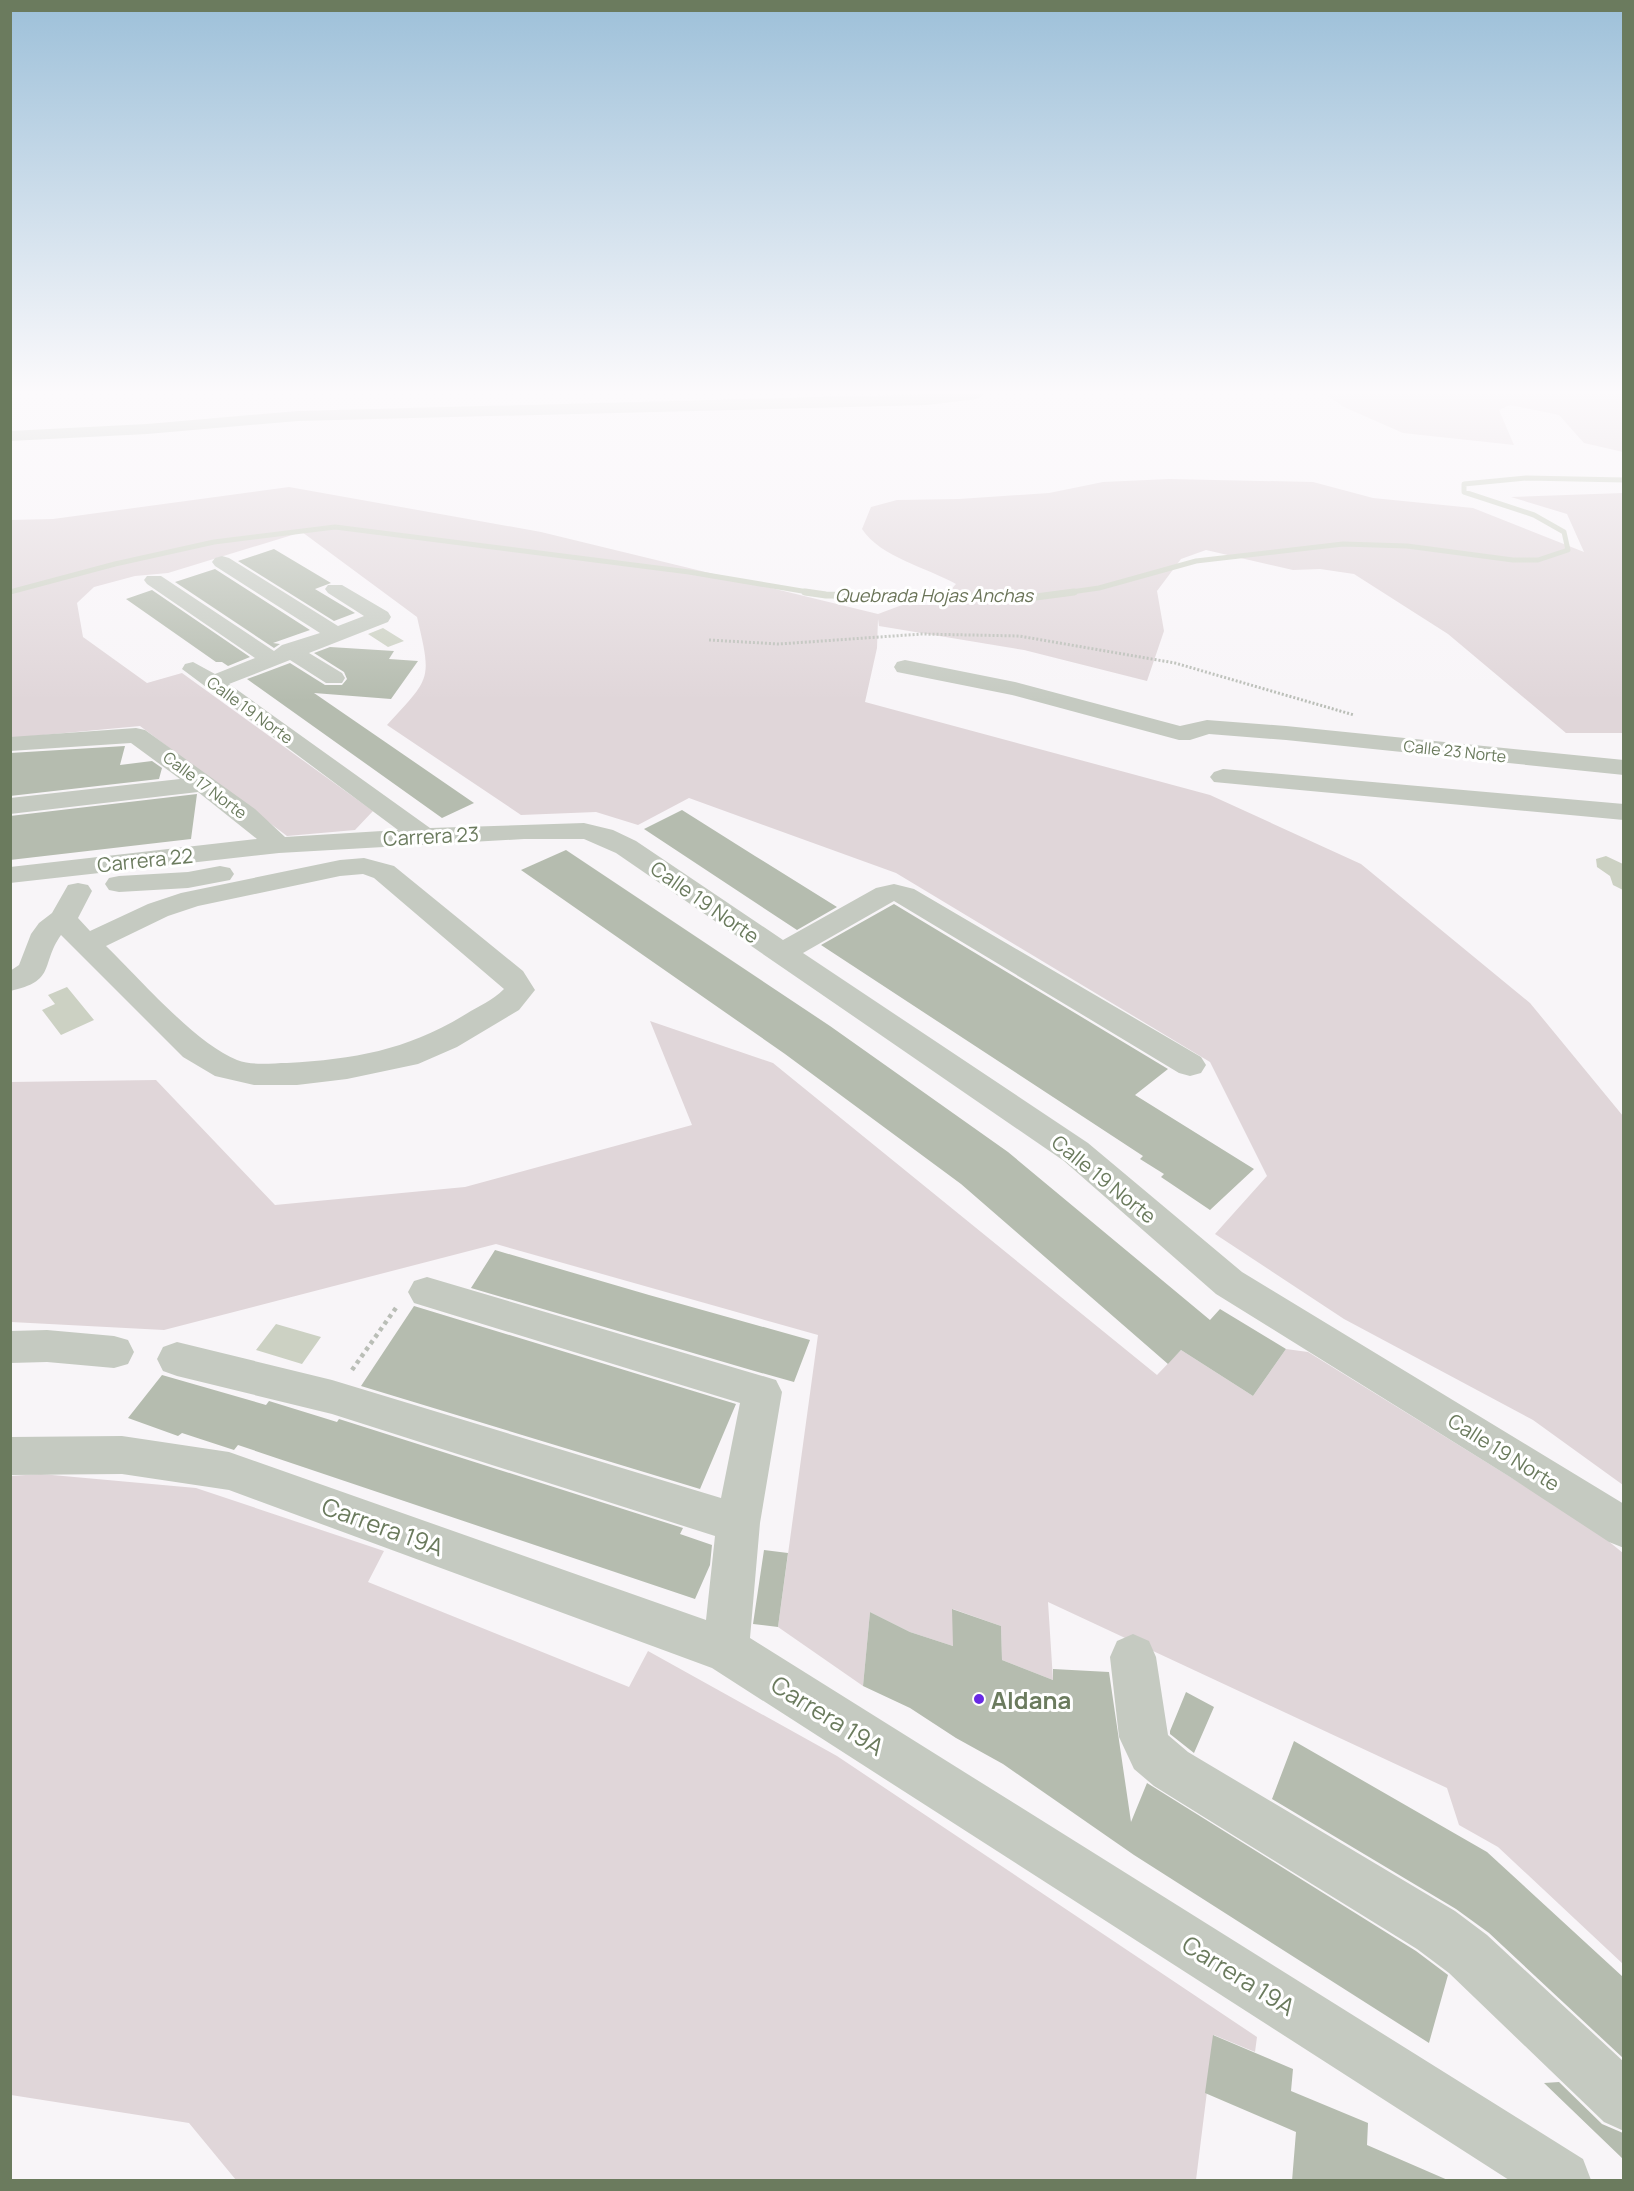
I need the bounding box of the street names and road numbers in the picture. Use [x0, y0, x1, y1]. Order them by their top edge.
street label: Calle 19 Norte [203, 671, 297, 749]
street label: Calle 23 Norte [1403, 735, 1507, 767]
street label: Calle 17 Norte [159, 746, 251, 824]
street label: Carrera 23 [382, 820, 480, 852]
street label: Carrera 22 [96, 842, 194, 878]
street label: Calle 19 Norte [645, 855, 765, 949]
street label: Calle 19 Norte [1046, 1129, 1162, 1229]
street label: Calle 19 Norte [1443, 1407, 1565, 1497]
street label: Carrera 19A [318, 1489, 448, 1563]
street label: Carrera 19A [765, 1667, 891, 1763]
street label: Carrera 19A [1176, 1927, 1302, 2023]

